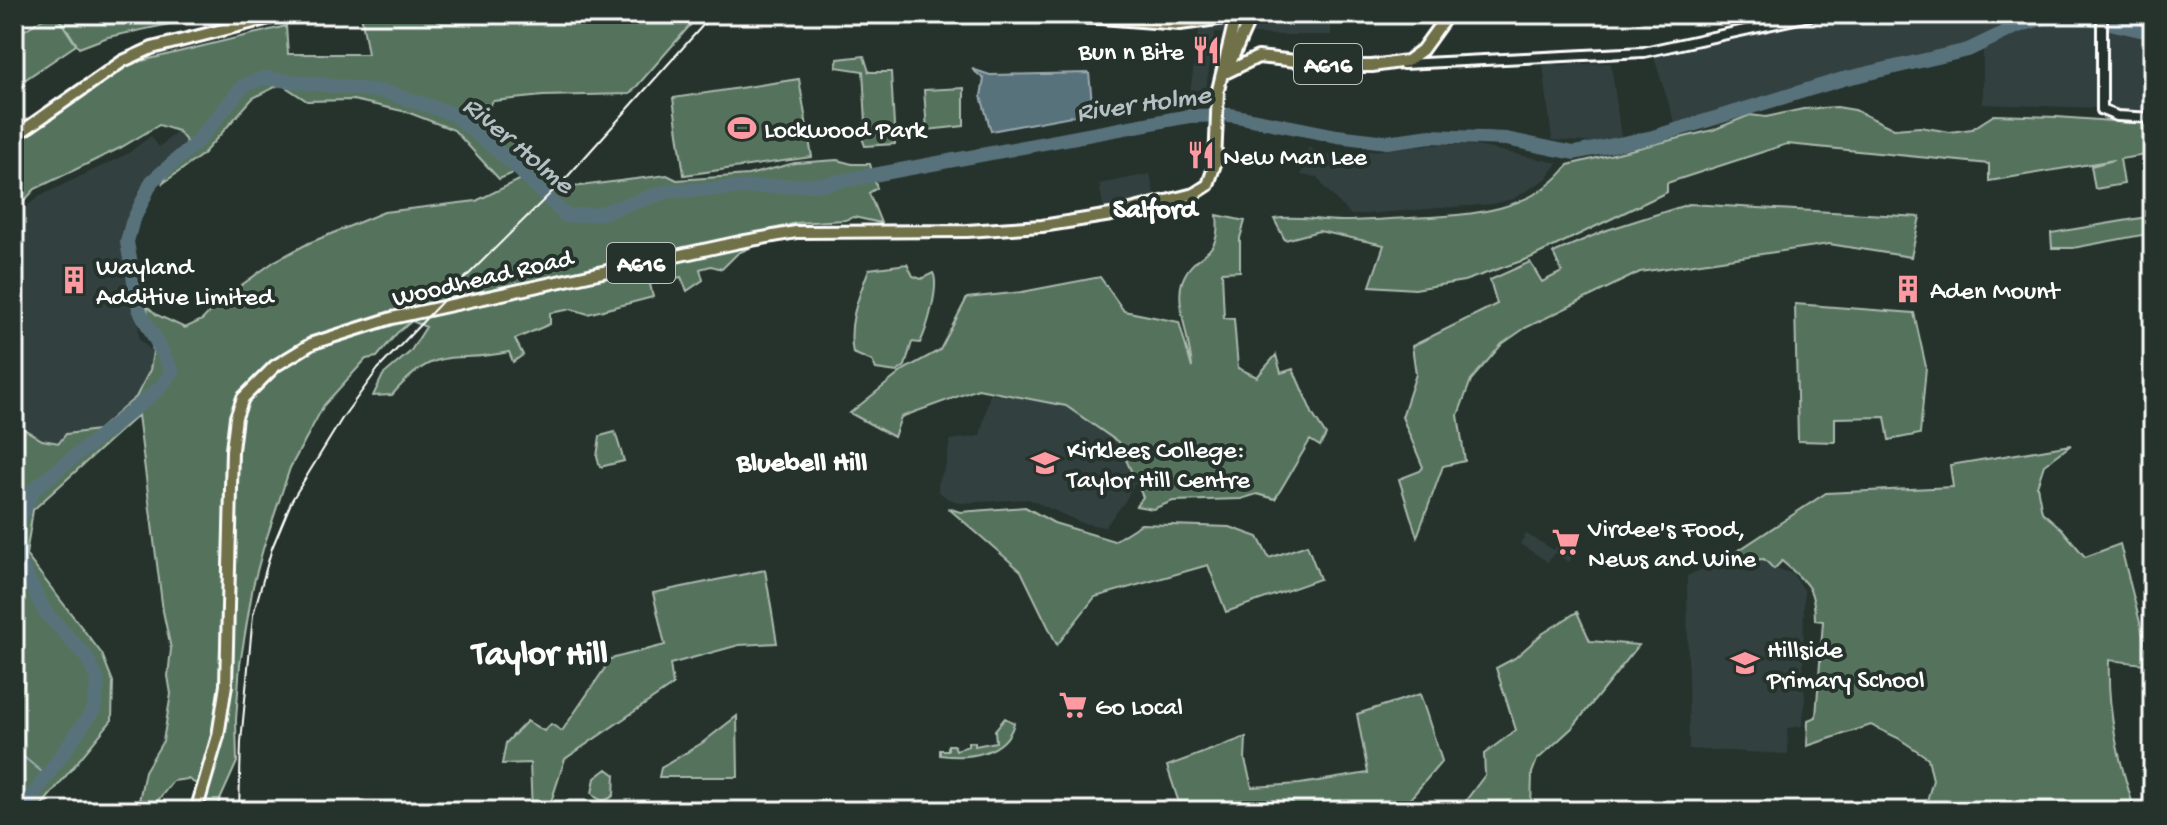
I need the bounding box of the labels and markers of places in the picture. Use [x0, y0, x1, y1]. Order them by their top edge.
restaurant icon: Bun n Bite [1191, 35, 1221, 65]
place label: Bun n Bite [1078, 39, 1185, 70]
sports icon: Lockwood Park [727, 113, 757, 143]
place label: Lockwood Park [764, 117, 928, 148]
restaurant icon: New Man Lee [1186, 140, 1216, 170]
place label: New Man Lee [1223, 144, 1368, 175]
place label: Wayland Additive Limited [96, 254, 275, 315]
building icon: Wayland Additive Limited [59, 265, 89, 295]
building icon: Aden Mount [1893, 274, 1923, 304]
place label: Aden Mount [1930, 278, 2062, 309]
place label: Kirklees College: Taylor Hill Centre [1065, 437, 1251, 498]
school or university icon: Kirklees College: Taylor Hill Centre [1030, 448, 1060, 478]
place label: Virdee's Food, News and Wine [1587, 516, 1757, 577]
supermarket icon: Virdee's Food, News and Wine [1551, 527, 1581, 557]
place label: Hillside Primary School [1766, 637, 1925, 698]
school or university icon: Hillside Primary School [1730, 648, 1760, 678]
supermarket icon: Go Local [1058, 690, 1088, 720]
place label: Go Local [1095, 694, 1183, 725]

